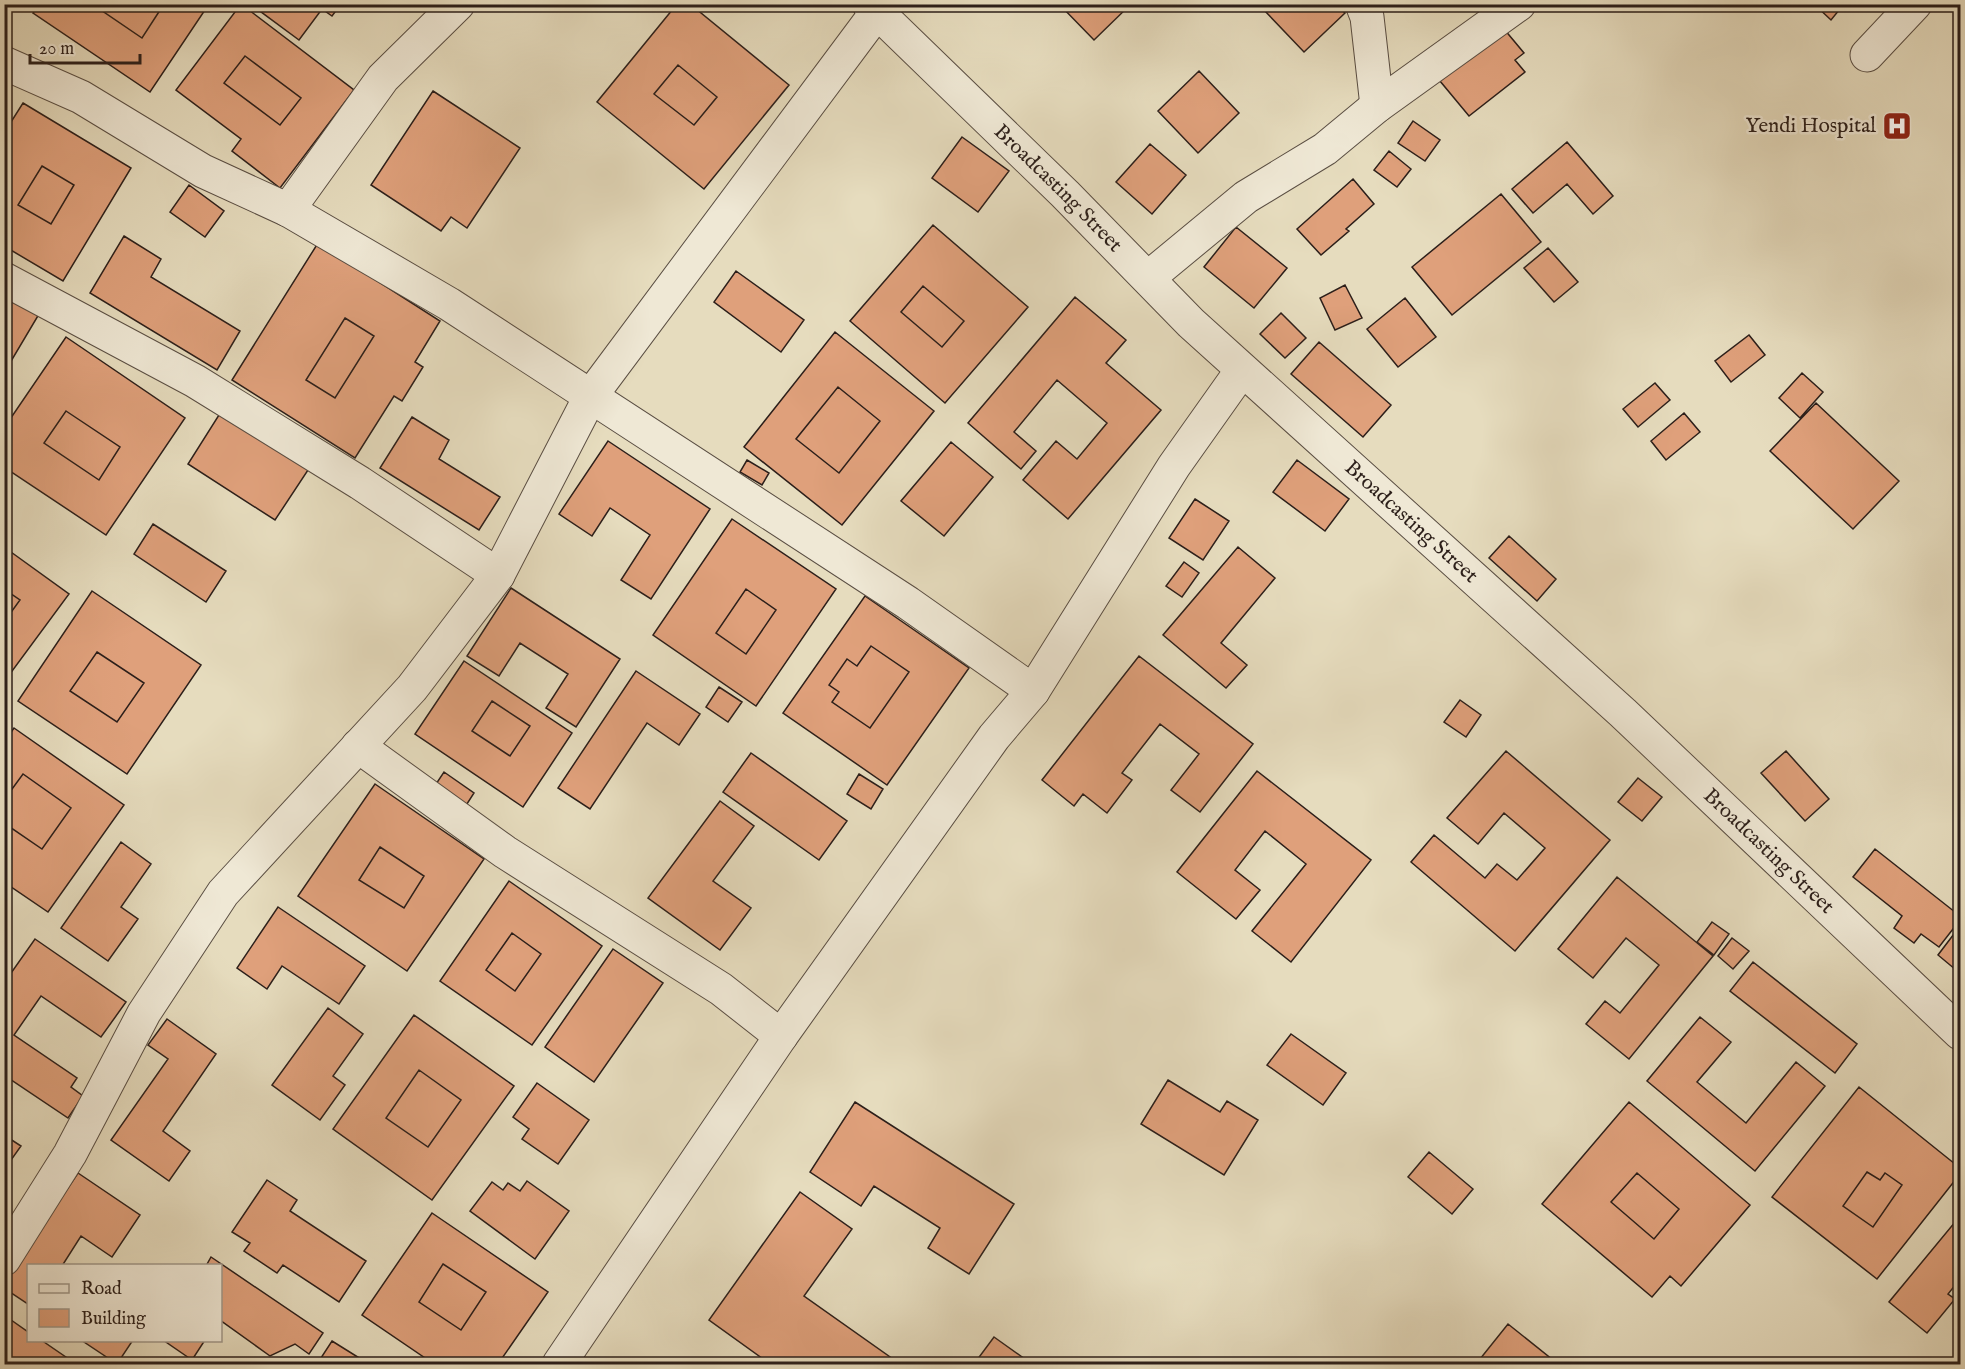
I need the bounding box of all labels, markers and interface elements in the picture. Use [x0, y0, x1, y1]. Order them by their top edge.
scale bar [30, 27, 140, 65]
text: 20 m [39, 38, 74, 61]
hospital icon: Yendi Hospital [1881, 110, 1913, 142]
place label: Yendi Hospital [1745, 113, 1876, 140]
street label: Broadcasting Street [988, 119, 1128, 258]
street label: Broadcasting Street [1339, 455, 1484, 589]
street label: Broadcasting Street [1697, 783, 1840, 920]
legend [27, 1264, 222, 1342]
text: Road [81, 1278, 122, 1301]
text: Building [81, 1308, 146, 1331]

